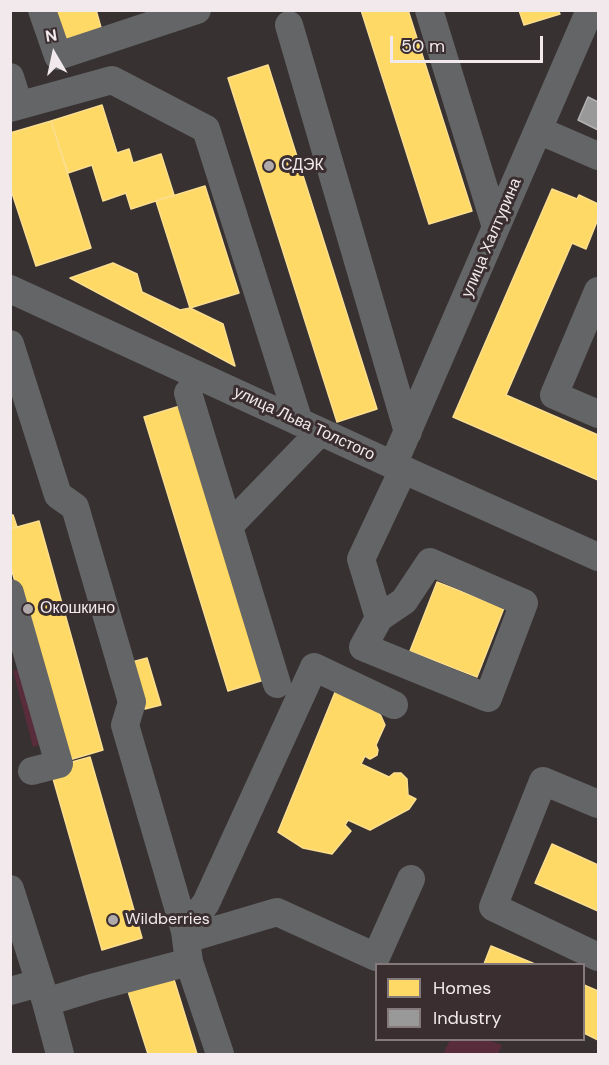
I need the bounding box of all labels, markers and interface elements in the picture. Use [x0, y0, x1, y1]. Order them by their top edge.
north arrow [24, 24, 84, 84]
text: N [44, 24, 59, 47]
scale bar [393, 24, 546, 62]
text: 50 m [401, 34, 445, 58]
place label: СДЭК [281, 156, 324, 176]
marker: СДЭК [262, 159, 276, 173]
street label: улица Халтурина [458, 175, 526, 301]
street label: улица Льва Толстого [230, 383, 378, 465]
place label: Окошкино [40, 599, 115, 619]
marker: Окошкино [21, 602, 35, 616]
place label: Wildberries [125, 910, 210, 930]
marker: Wildberries [106, 913, 120, 927]
legend [375, 963, 585, 1041]
text: Homes [433, 976, 491, 1000]
text: Industry [433, 1006, 502, 1030]

